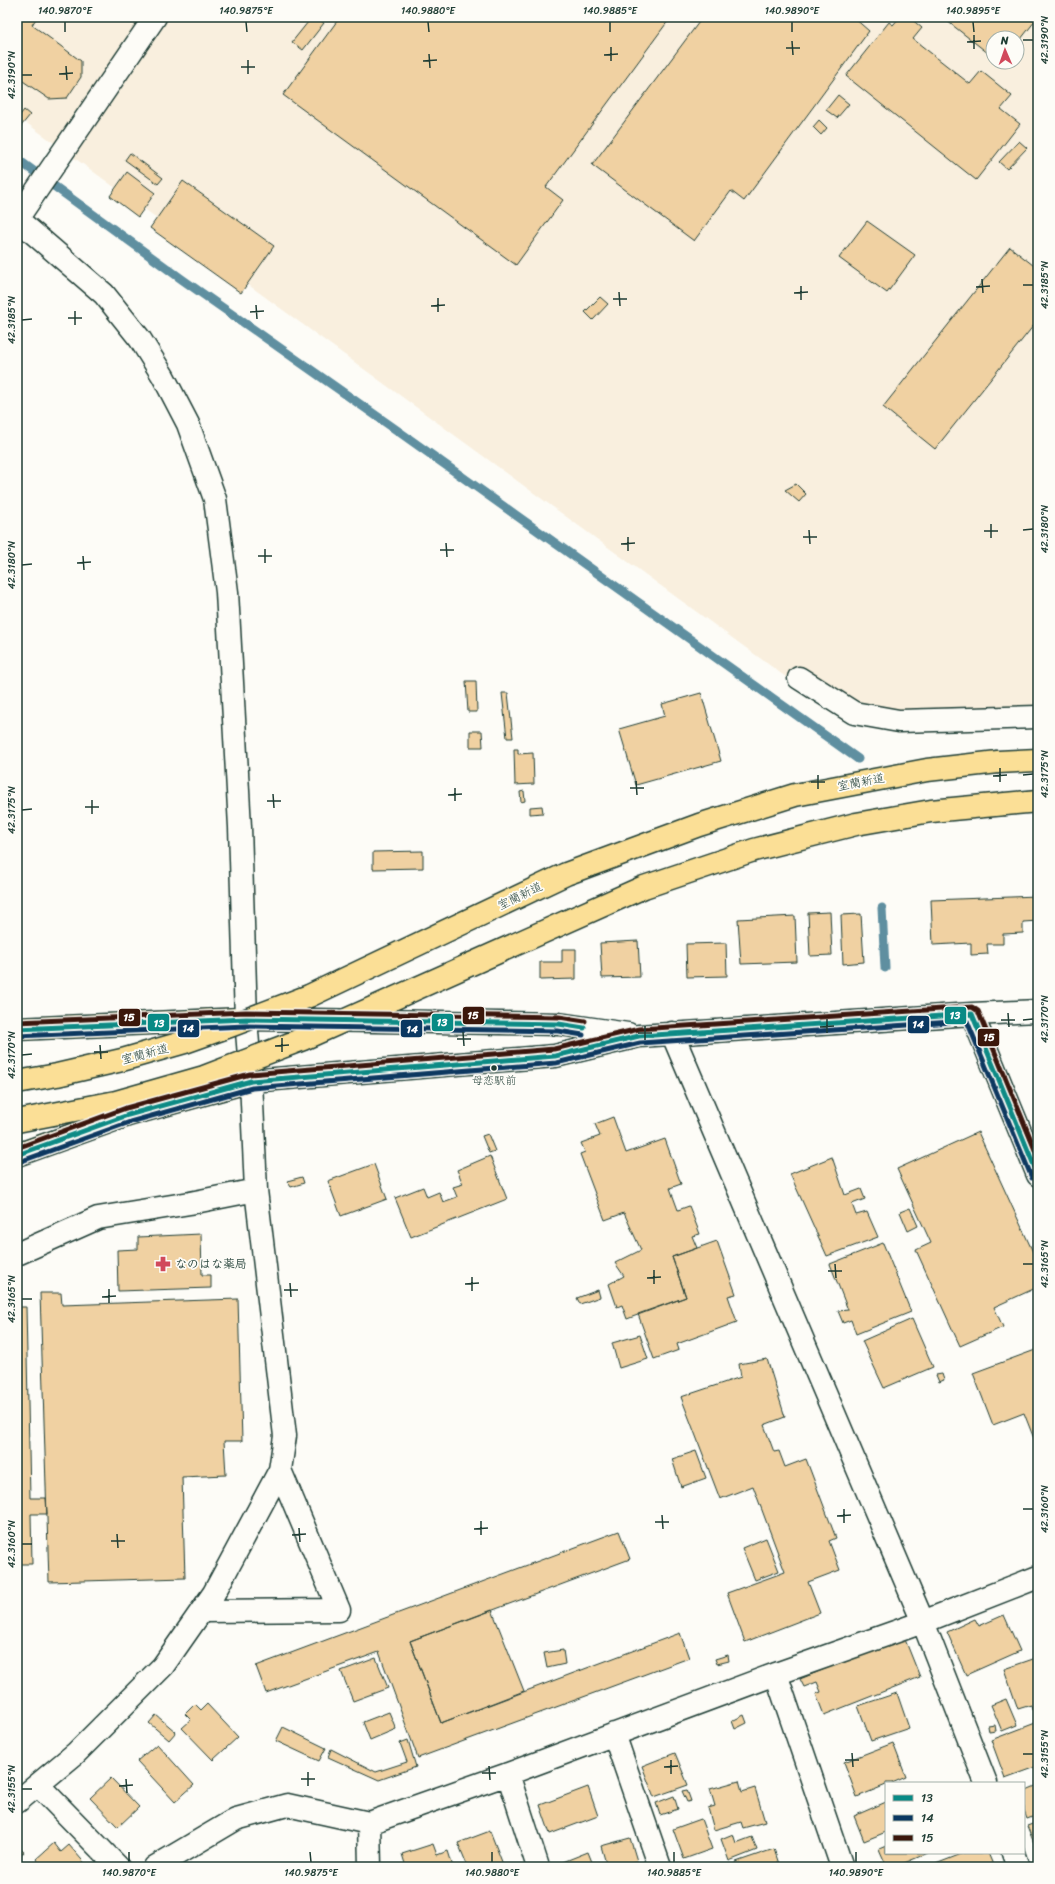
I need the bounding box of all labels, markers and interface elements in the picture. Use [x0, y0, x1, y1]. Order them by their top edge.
text: 140.9870°E [38, 2, 93, 20]
text: 140.9875°E [219, 2, 274, 20]
text: 140.9880°E [401, 2, 457, 20]
text: 140.9885°E [583, 2, 638, 20]
text: 140.9890°E [765, 2, 821, 20]
text: 140.9895°E [946, 2, 1002, 20]
text: 42.3190°N [1036, 16, 1054, 64]
north arrow [985, 30, 1025, 70]
text: N [1000, 31, 1009, 50]
text: 42.3190°N [3, 51, 21, 99]
text: 42.3185°N [1036, 261, 1054, 309]
text: 42.3185°N [3, 296, 21, 344]
text: 42.3180°N [1036, 505, 1054, 553]
text: 42.3180°N [3, 541, 21, 589]
text: 42.3175°N [1036, 750, 1054, 798]
street label: 室蘭新道 [835, 767, 887, 797]
text: 42.3175°N [3, 786, 21, 834]
street label: 室蘭新道 [494, 876, 546, 916]
text: 42.3170°N [1036, 995, 1054, 1043]
line badge: 15 [462, 1006, 485, 1025]
text: 15 [467, 1006, 479, 1025]
line badge: 13 [944, 1006, 967, 1025]
text: 13 [950, 1006, 961, 1025]
line badge: 15 [118, 1008, 141, 1027]
text: 15 [123, 1008, 135, 1027]
line badge: 13 [147, 1013, 170, 1032]
line badge: 13 [431, 1013, 454, 1032]
text: 13 [437, 1013, 448, 1032]
text: 13 [154, 1014, 165, 1033]
line badge: 14 [907, 1015, 930, 1034]
text: 14 [912, 1015, 924, 1034]
line badge: 14 [177, 1019, 200, 1038]
text: 14 [182, 1019, 194, 1038]
line badge: 14 [400, 1019, 423, 1038]
text: 14 [406, 1020, 418, 1039]
line badge: 15 [977, 1028, 1000, 1047]
text: 15 [983, 1028, 995, 1047]
text: 42.3170°N [3, 1031, 21, 1079]
street label: 室蘭新道 [119, 1037, 171, 1071]
marker: 母恋駅前 [489, 1063, 499, 1073]
place label: 母恋駅前 [472, 1071, 516, 1090]
text: 42.3165°N [1036, 1240, 1054, 1288]
place label: なのはな薬局 [175, 1253, 247, 1275]
pharmacy icon: なのはな薬局 [154, 1255, 172, 1273]
text: 42.3165°N [3, 1275, 21, 1323]
text: 42.3160°N [1036, 1485, 1054, 1533]
text: 42.3160°N [3, 1520, 21, 1568]
text: 42.3155°N [1036, 1730, 1054, 1778]
text: 42.3155°N [3, 1765, 21, 1813]
legend [885, 1782, 1025, 1854]
text: 13 [921, 1787, 933, 1809]
text: 14 [921, 1807, 934, 1829]
text: 15 [921, 1827, 933, 1849]
text: 140.9870°E [102, 1864, 157, 1882]
text: 140.9875°E [284, 1864, 339, 1882]
text: 140.9880°E [465, 1864, 521, 1882]
text: 140.9885°E [647, 1864, 702, 1882]
text: 140.9890°E [829, 1864, 885, 1882]

